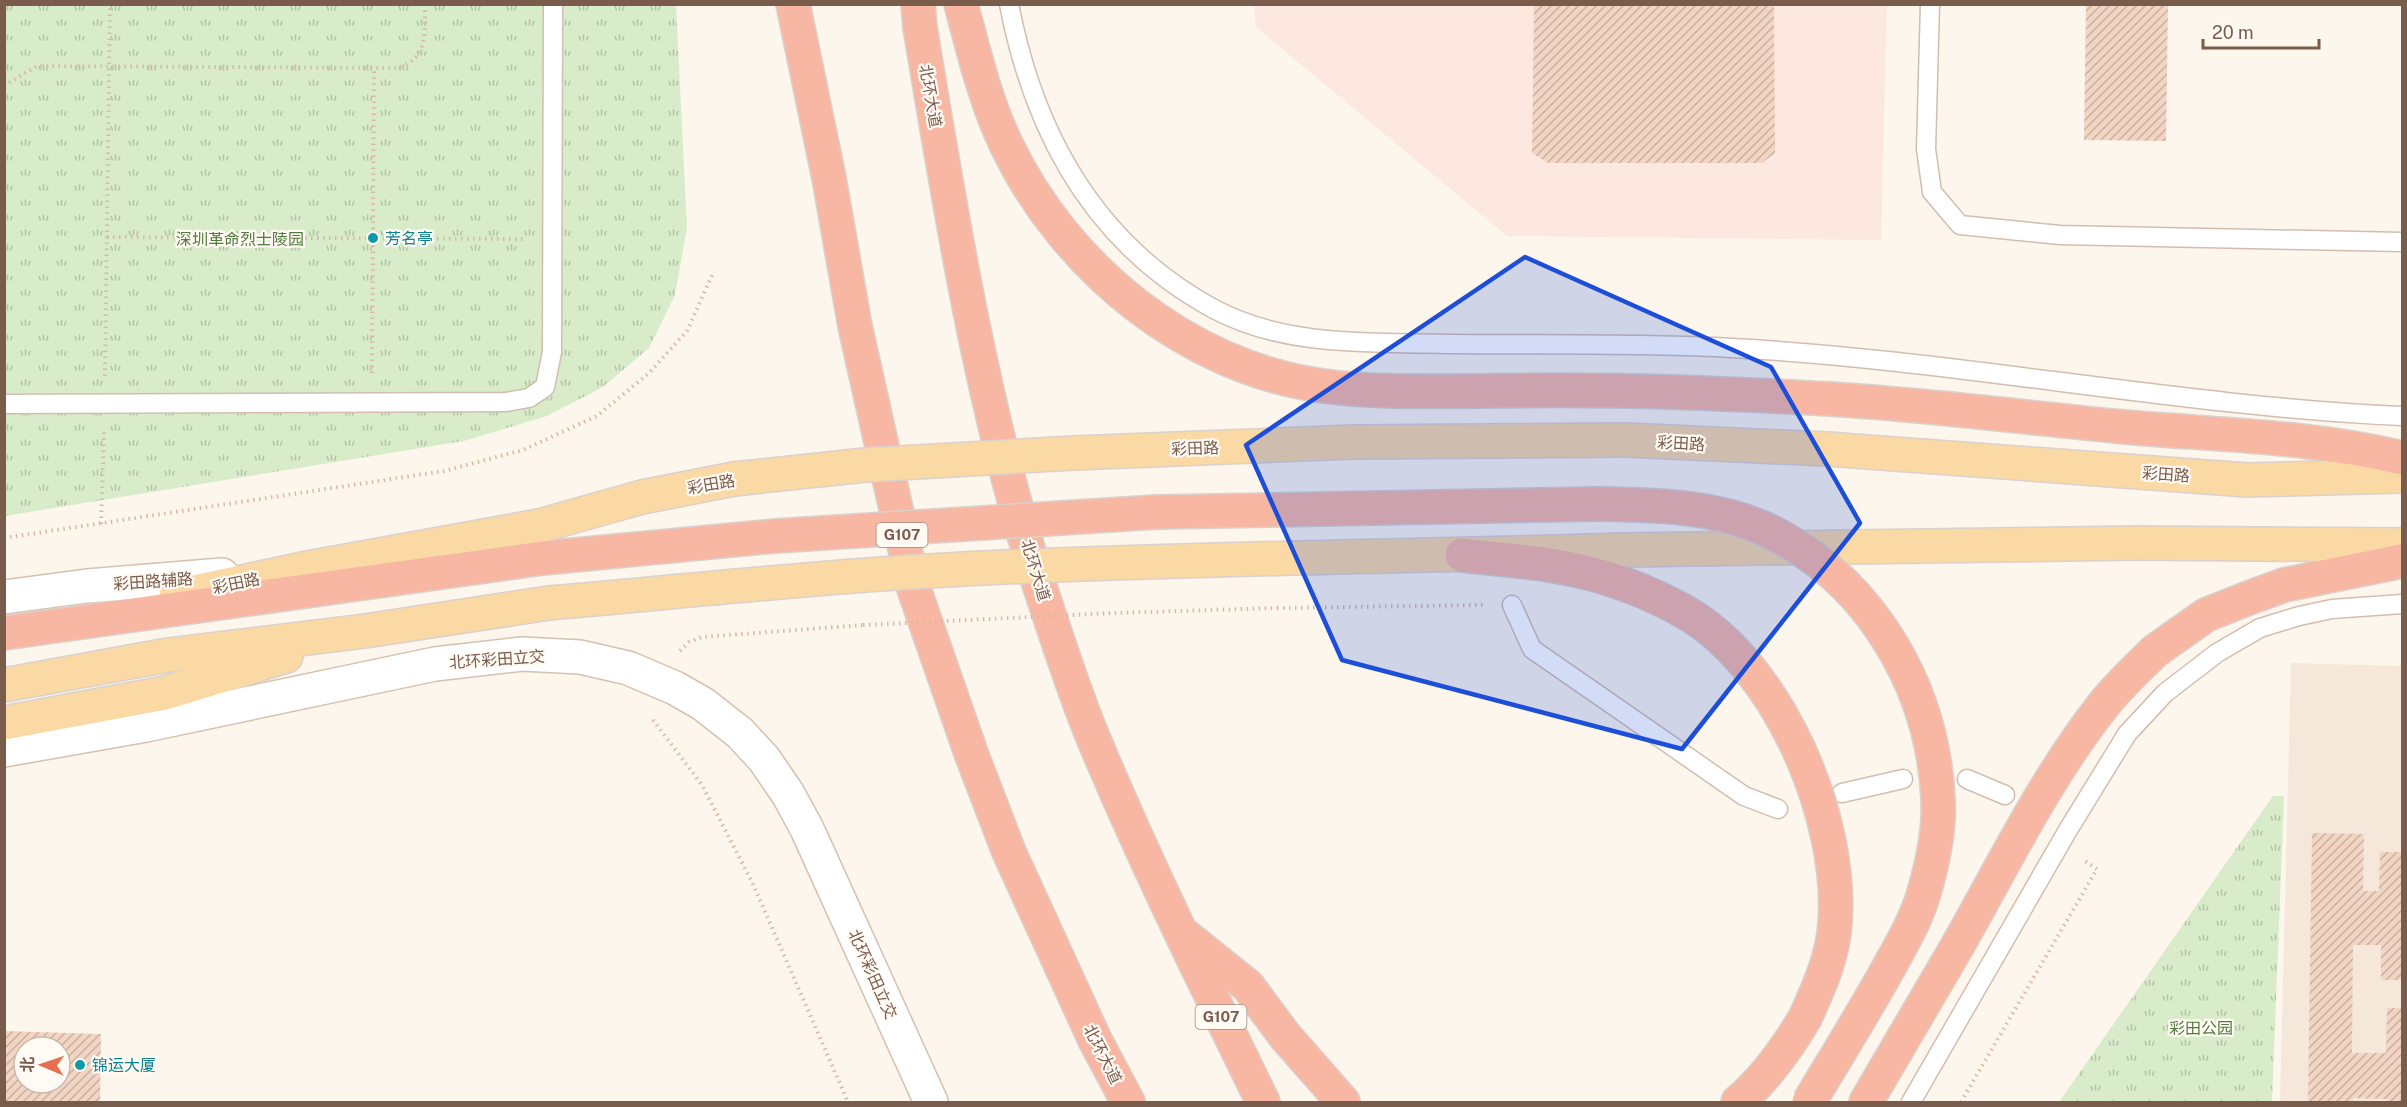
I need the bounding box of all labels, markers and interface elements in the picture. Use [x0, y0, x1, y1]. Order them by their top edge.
scale bar [2203, 12, 2318, 50]
text: 20 m [2212, 22, 2254, 43]
street label: 北环大道 [916, 63, 945, 129]
place label: 芳名亭 [385, 229, 433, 248]
park label: 深圳革命烈士陵园 [176, 230, 304, 249]
marker: 芳名亭 [366, 231, 380, 245]
street label: 彩田路 [1657, 433, 1705, 454]
street label: 彩田路 [1171, 438, 1219, 459]
street label: 彩田路 [2141, 463, 2191, 486]
street label: 彩田路 [686, 471, 736, 498]
road number: G107 [876, 523, 928, 547]
street label: 北环大道 [1017, 537, 1054, 604]
street label: 彩田路辅路 [112, 569, 194, 594]
street label: 彩田路 [211, 569, 262, 598]
street label: 北环彩田立交 [448, 647, 546, 672]
street label: 北环彩田立交 [844, 926, 901, 1022]
road number: G107 [1196, 1005, 1246, 1029]
park label: 彩田公园 [2169, 1019, 2233, 1038]
street label: 北环大道 [1080, 1021, 1126, 1087]
north arrow [12, 1035, 72, 1095]
text: 北 [18, 1056, 37, 1073]
place label: 锦运大厦 [92, 1056, 156, 1075]
marker: 锦运大厦 [73, 1058, 87, 1072]

